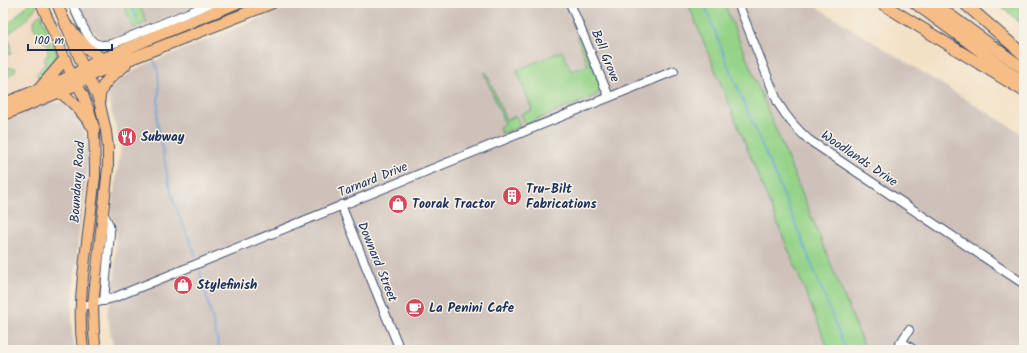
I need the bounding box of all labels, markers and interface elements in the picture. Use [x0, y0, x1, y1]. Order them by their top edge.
scale bar [28, 26, 112, 52]
street label: Bell Grove [585, 26, 625, 86]
text: 100 m [34, 31, 65, 50]
street label: Woodlands Drive [816, 125, 902, 193]
restaurant icon: Subway [116, 126, 138, 148]
place label: Subway [141, 127, 185, 148]
street label: Boundary Road [65, 140, 91, 223]
street label: Tarnard Drive [335, 156, 411, 204]
place label: Tru-Bilt Fabrications [526, 179, 597, 215]
building icon: Tru-Bilt Fabrications [501, 185, 523, 207]
shop icon: Toorak Tractor [387, 193, 409, 215]
place label: Toorak Tractor [412, 194, 496, 215]
street label: Downard Street [351, 219, 403, 306]
shop icon: Stylefinish [172, 274, 194, 296]
place label: Stylefinish [197, 275, 257, 296]
cafe icon: La Penini Cafe [404, 297, 426, 319]
place label: La Penini Cafe [429, 298, 515, 319]

